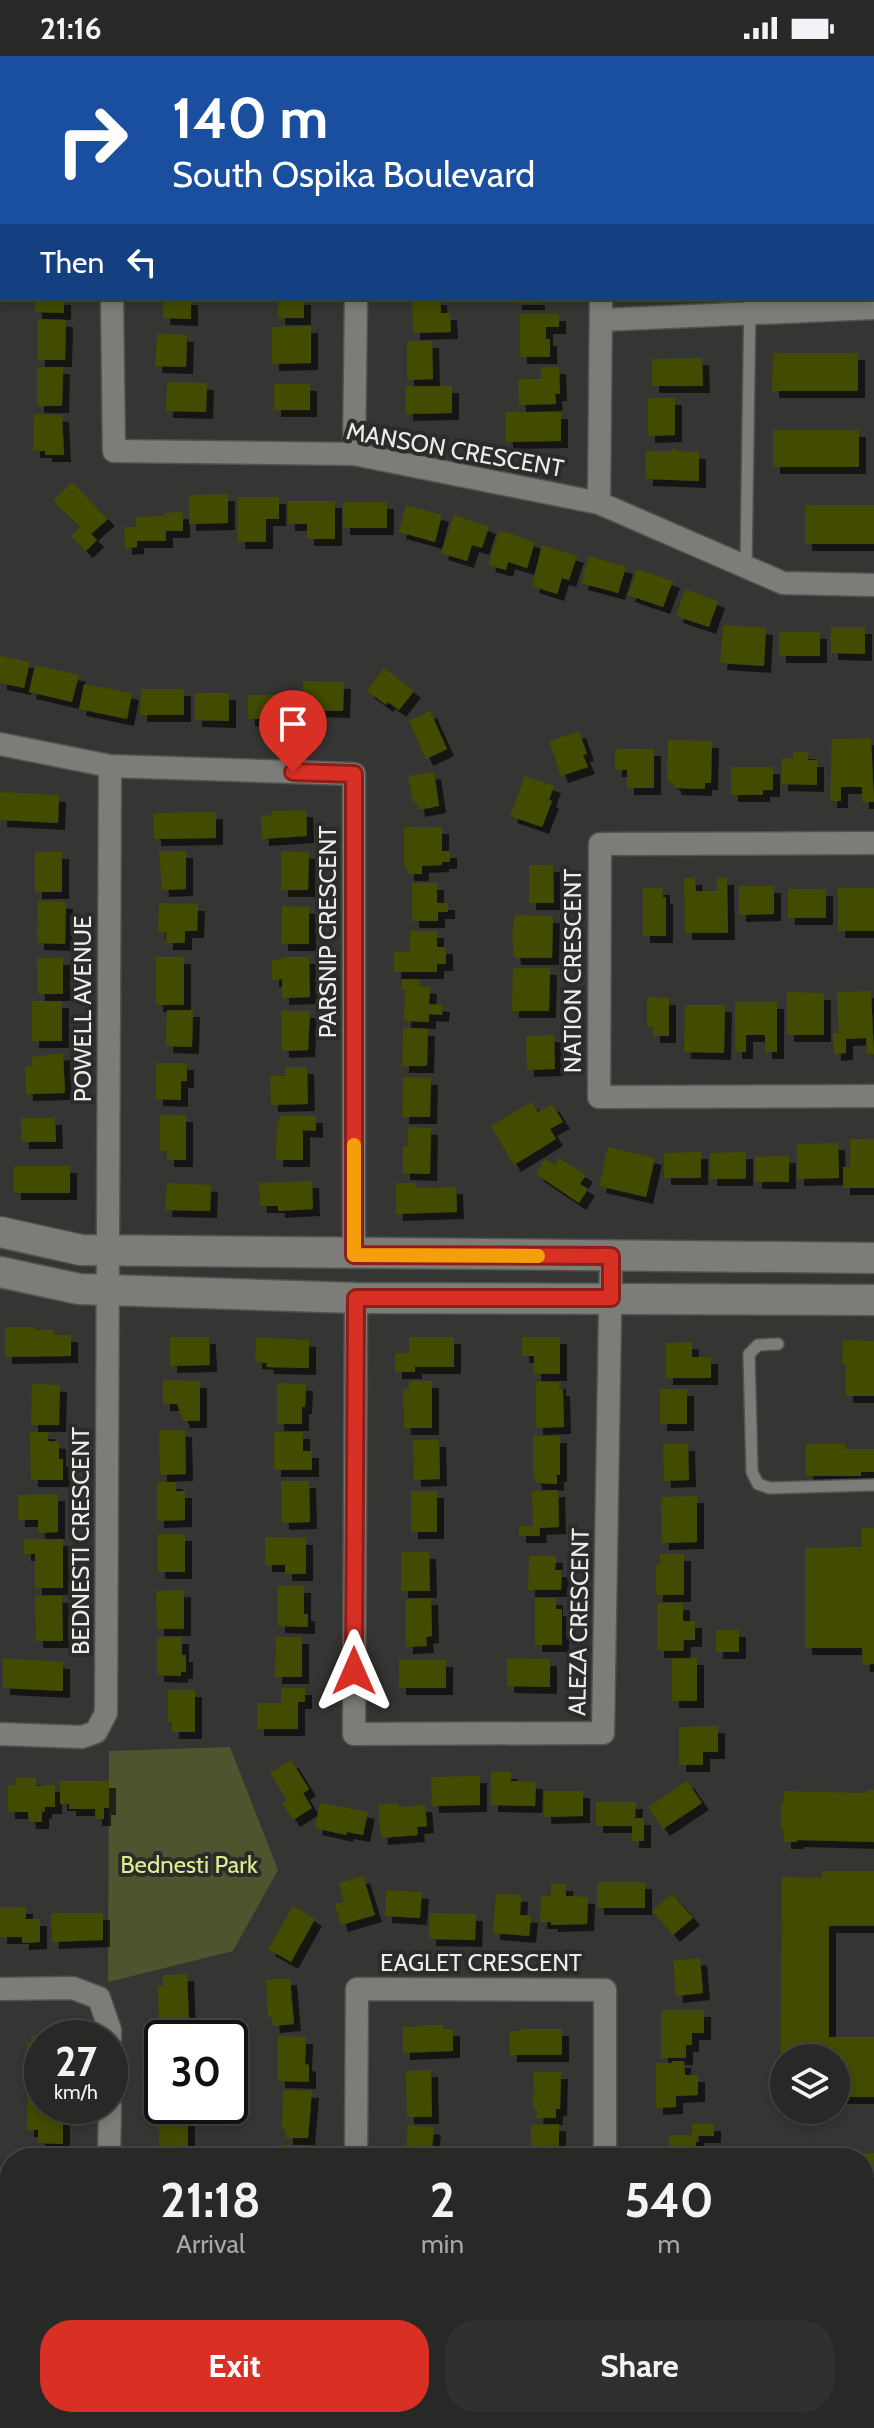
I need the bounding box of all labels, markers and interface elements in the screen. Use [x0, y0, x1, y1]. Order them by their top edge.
text: 21:16 [40, 10, 102, 47]
text: 140 m [172, 84, 328, 152]
icon: right [40, 88, 144, 192]
text: South Ospika Boulevard [172, 152, 535, 196]
icon: left [120, 240, 164, 284]
text: Then [40, 244, 104, 281]
street label: MANSON CRESCENT [344, 416, 566, 483]
pin [259, 690, 327, 772]
icon: arrive [271, 702, 315, 746]
street label: PARSNIP CRESCENT [313, 826, 342, 1038]
street label: NATION CRESCENT [558, 869, 587, 1073]
street label: POWELL AVENUE [68, 916, 97, 1102]
street label: BEDNESTI CRESCENT [66, 1427, 95, 1655]
street label: ALEZA CRESCENT [562, 1528, 595, 1716]
position arrow [312, 1629, 396, 1713]
park label: Bednesti Park [120, 1850, 258, 1879]
street label: EAGLET CRESCENT [380, 1948, 582, 1977]
speed limit sign: 30 [144, 2020, 248, 2124]
text: 27 [55, 2037, 97, 2086]
map controls [770, 2044, 850, 2124]
button: layers [770, 2044, 850, 2124]
text: km/h [54, 2080, 98, 2104]
text: 21:18 [160, 2171, 261, 2229]
text: 2 [430, 2171, 455, 2229]
text: 540 [624, 2171, 714, 2229]
text: Arrival [176, 2228, 245, 2260]
text: min [421, 2228, 464, 2260]
text: m [658, 2228, 680, 2260]
button: Exit [40, 2320, 429, 2412]
button: Share [445, 2320, 834, 2412]

